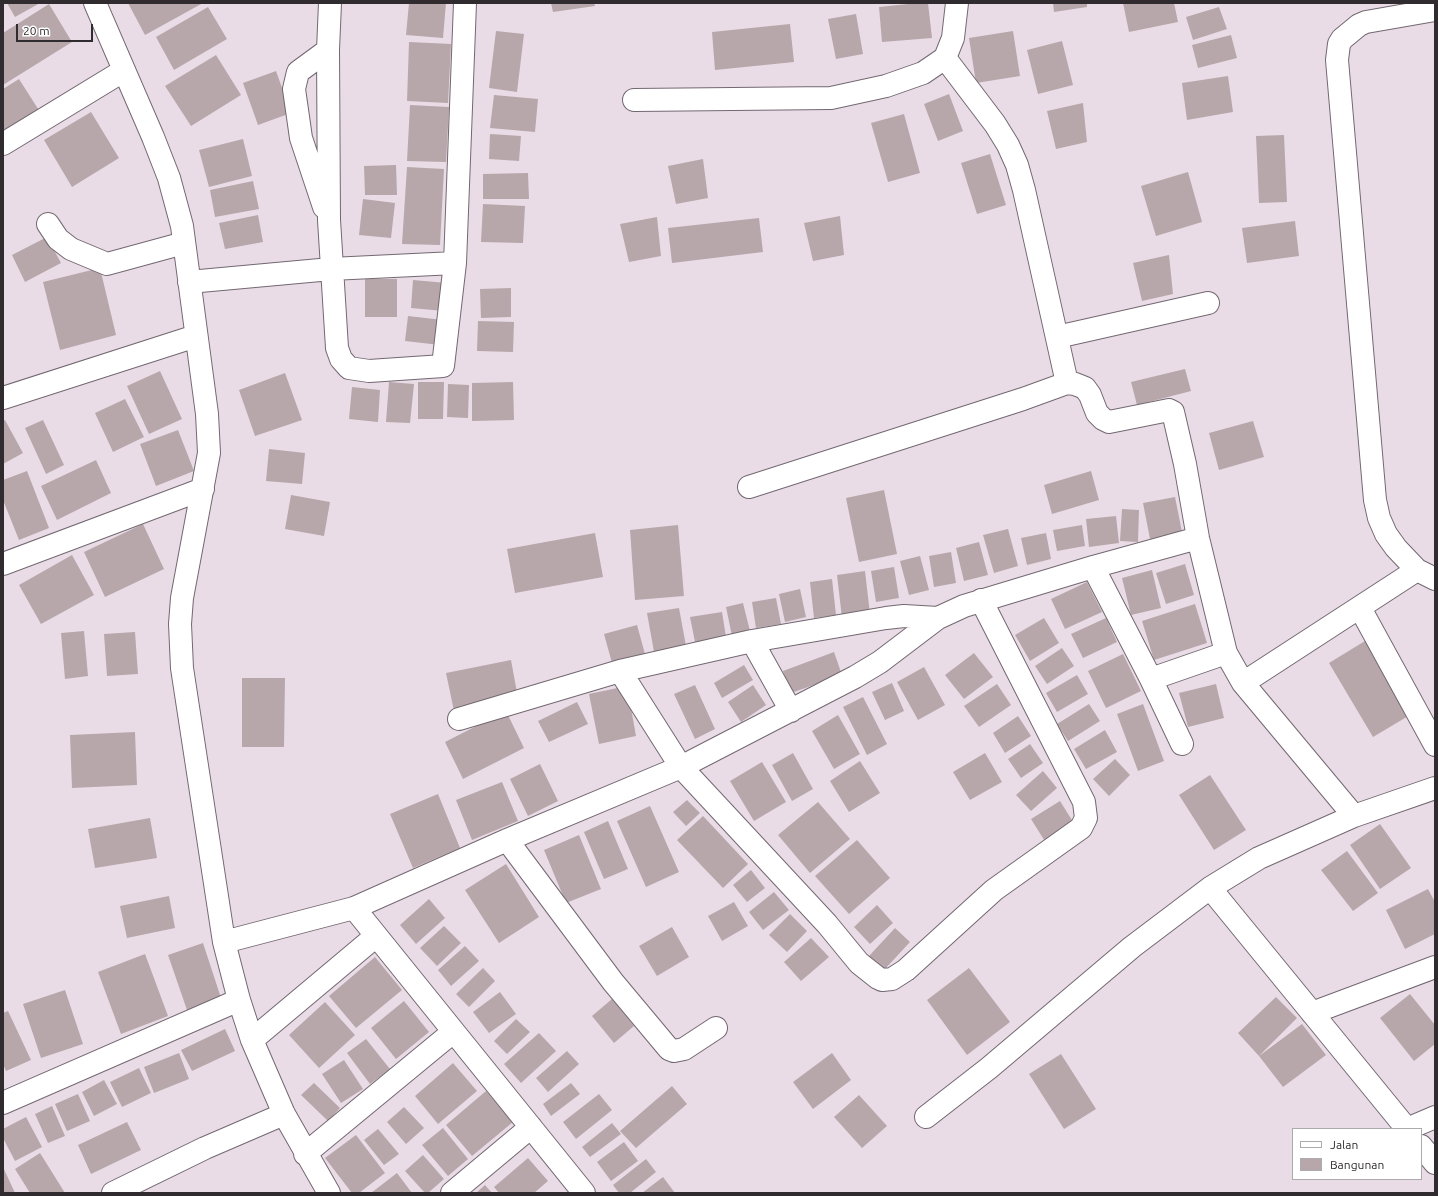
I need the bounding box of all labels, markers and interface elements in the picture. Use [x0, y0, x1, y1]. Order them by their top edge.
scale bar [18, 16, 95, 42]
text: 20 m [23, 24, 50, 37]
legend [1292, 1128, 1422, 1180]
text: Jalan [1330, 1138, 1358, 1151]
text: Bangunan [1330, 1158, 1384, 1171]

